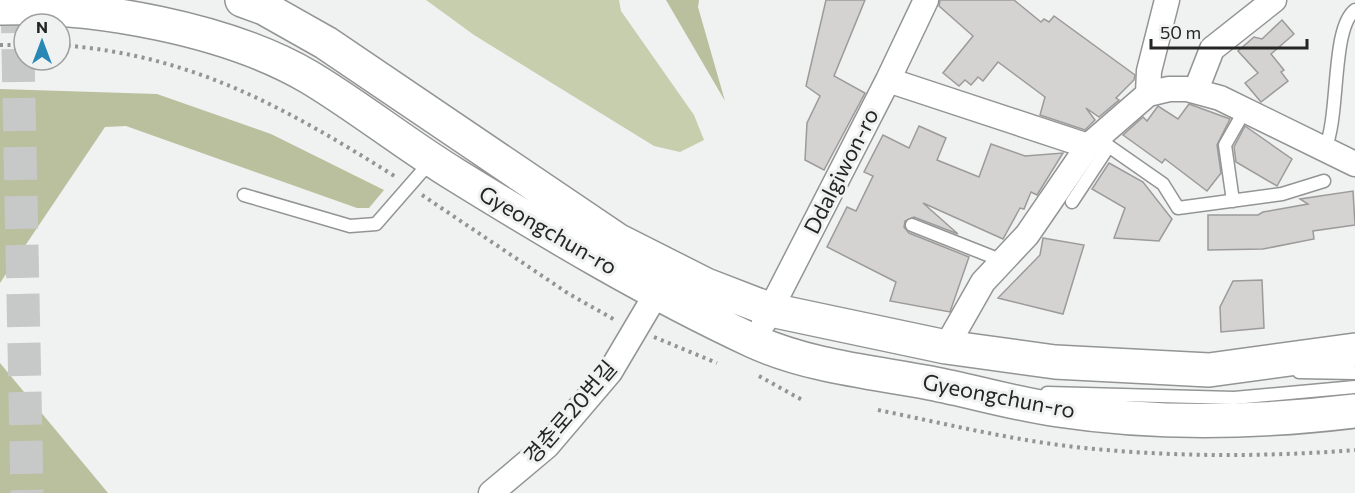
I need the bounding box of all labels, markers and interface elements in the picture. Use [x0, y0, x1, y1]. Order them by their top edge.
north arrow [12, 12, 72, 72]
scale bar [1151, 12, 1307, 50]
text: N [36, 17, 48, 36]
text: 50 m [1160, 21, 1201, 43]
street label: Ddalgiwon-ro [797, 103, 884, 238]
street label: Gyeongchun-ro [474, 179, 622, 280]
street label: 경춘로20번길 [518, 355, 622, 469]
street label: Gyeongchun-ro [920, 367, 1078, 424]

